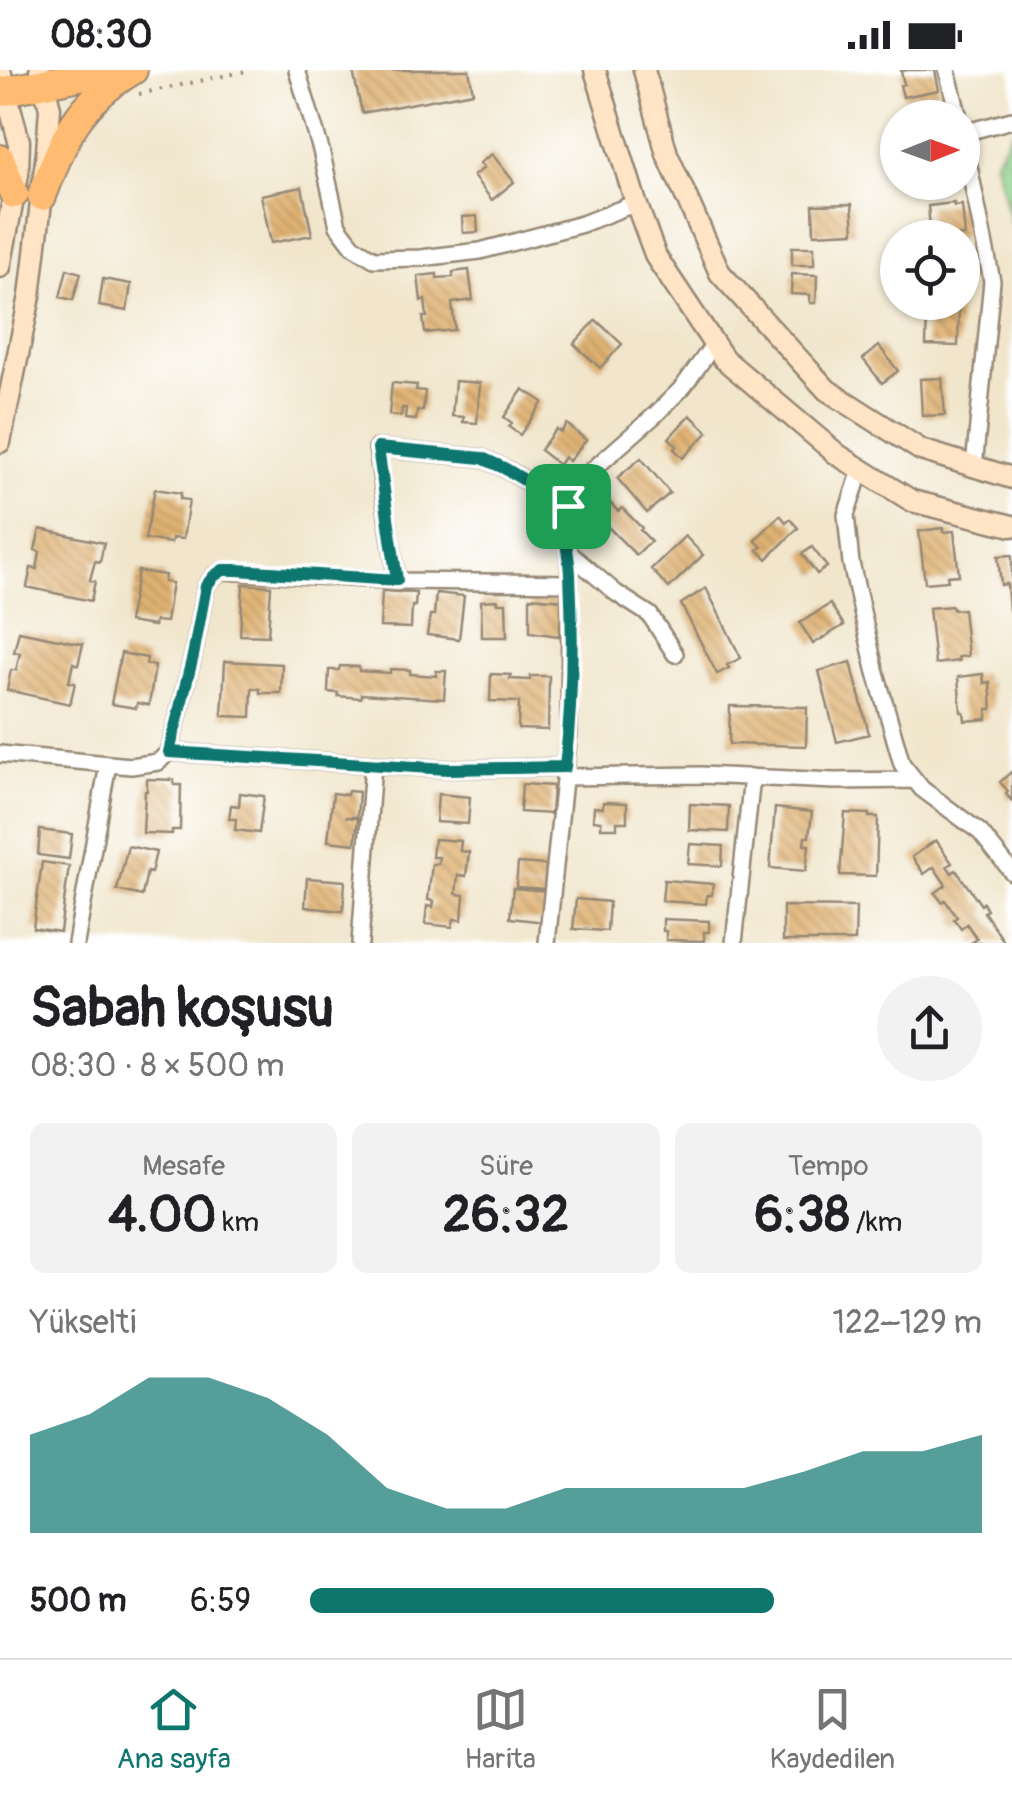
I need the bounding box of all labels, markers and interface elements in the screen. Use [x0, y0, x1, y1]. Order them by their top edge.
text: 08:30 [50, 11, 152, 59]
north arrow [880, 100, 980, 200]
map controls [880, 100, 980, 320]
button: locate [880, 220, 980, 320]
pin [526, 464, 611, 549]
icon: arrive [541, 479, 596, 534]
text: Sabah koşusu [30, 974, 334, 1043]
button: share [877, 976, 982, 1081]
text: 08:30 · 8 × 500 m [30, 1046, 285, 1086]
text: Mesafe [142, 1149, 225, 1184]
text: Süre [479, 1149, 533, 1184]
text: Tempo [788, 1149, 869, 1184]
text: 4.00 [108, 1184, 216, 1247]
text: 26:32 [443, 1184, 569, 1247]
text: 6:38 [754, 1184, 850, 1247]
text: km [216, 1205, 259, 1240]
text: /km [850, 1205, 902, 1240]
text: Yükselti [30, 1303, 136, 1343]
text: 122–129 m [833, 1303, 982, 1343]
text: 500 m [30, 1581, 126, 1621]
text: 6:59 [190, 1581, 251, 1621]
tab: Ana sayfa [117, 1682, 231, 1777]
tab: Harita [464, 1682, 536, 1777]
tab: Kaydedilen [770, 1682, 895, 1777]

